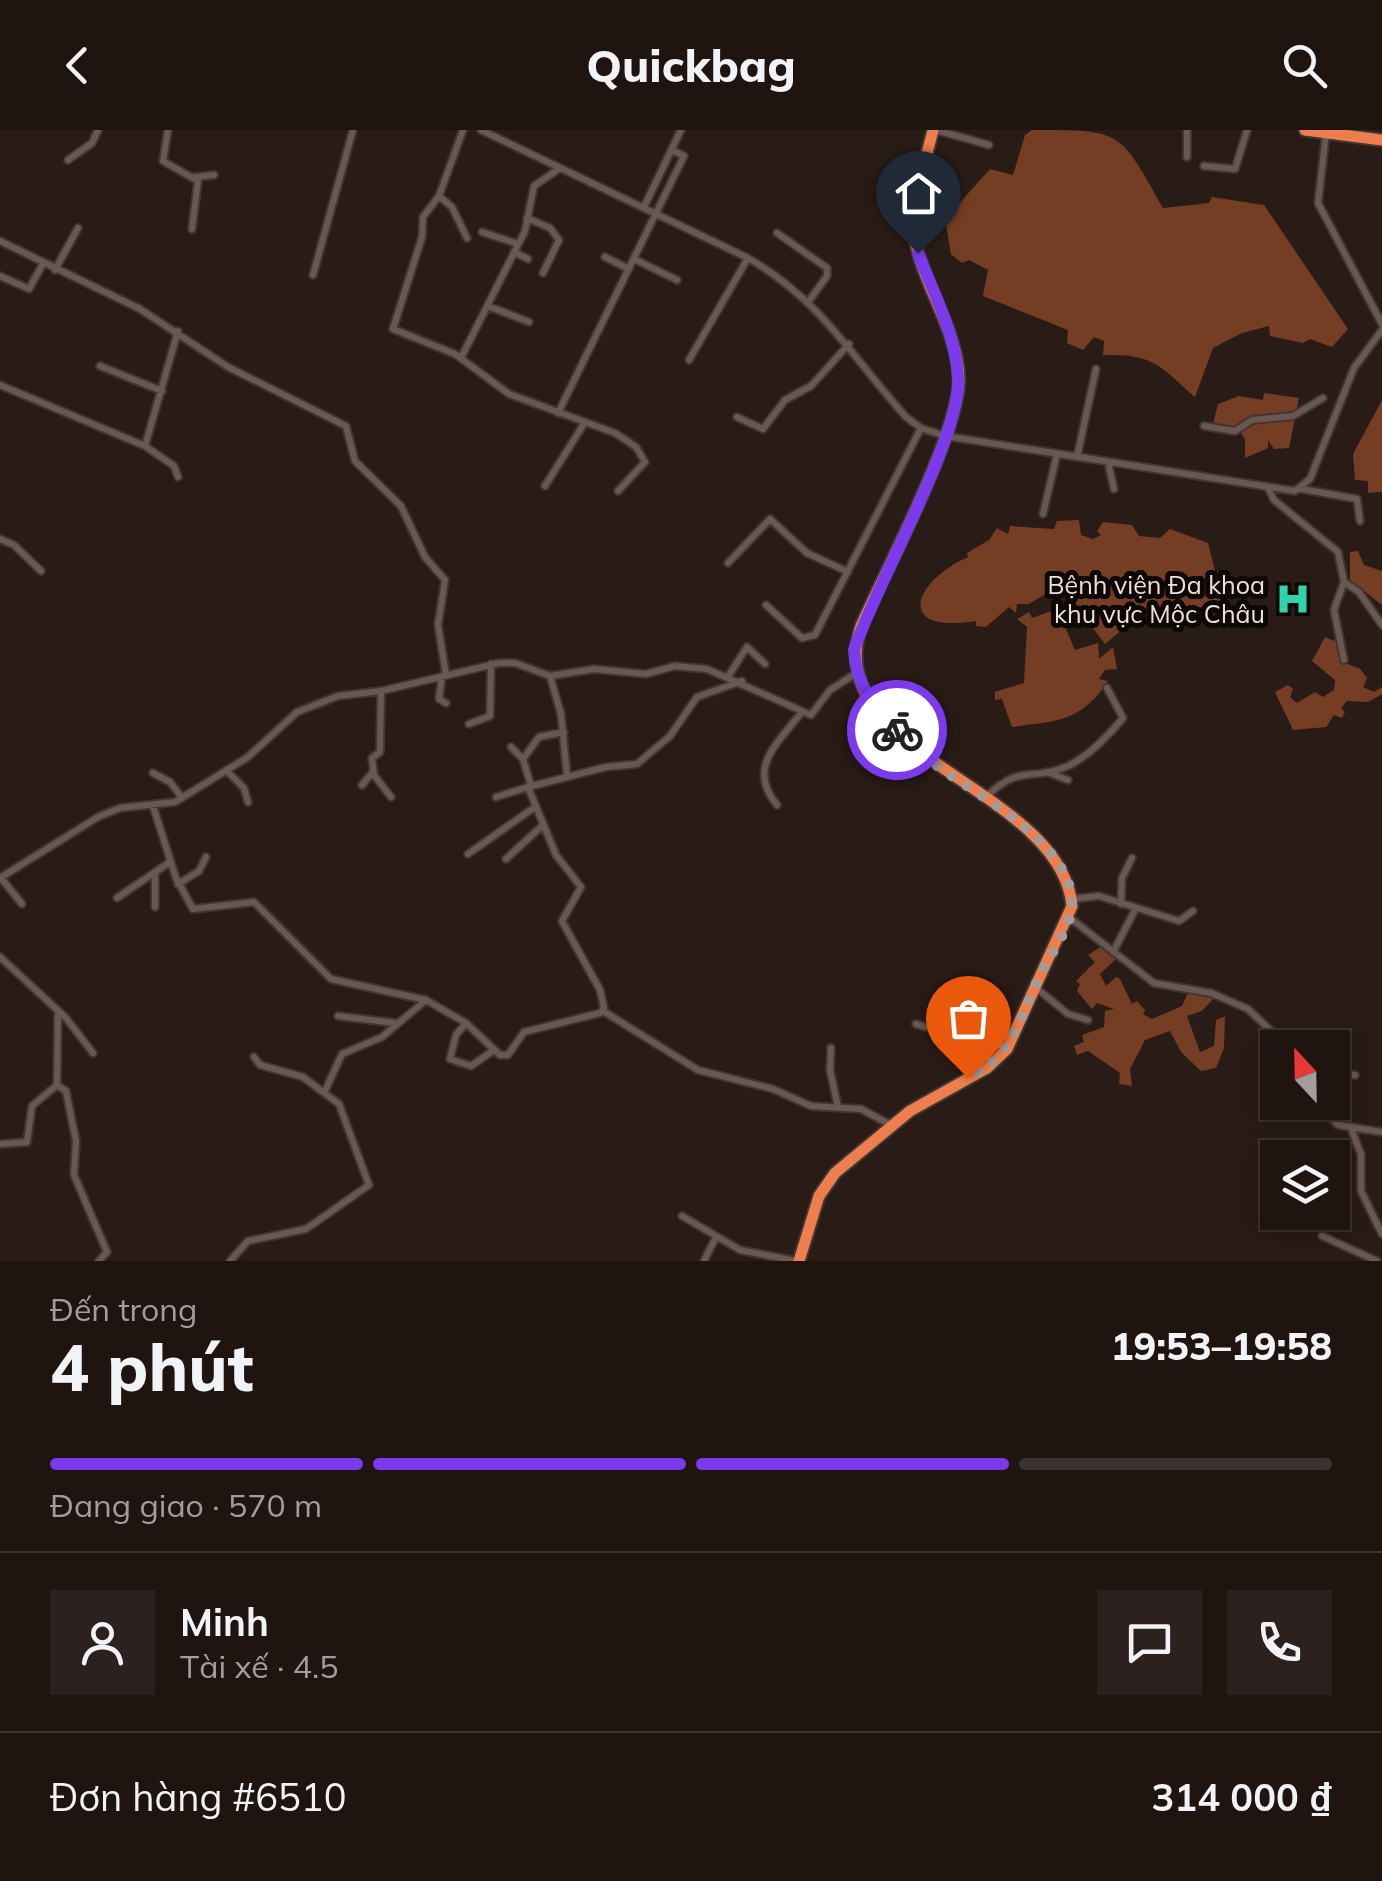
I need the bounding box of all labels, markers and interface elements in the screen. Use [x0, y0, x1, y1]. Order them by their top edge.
text: Quickbag [586, 37, 796, 93]
icon: back [50, 38, 105, 93]
icon: search [1277, 38, 1332, 93]
pin [876, 151, 961, 254]
icon: home [891, 166, 946, 221]
place label: Bệnh viện Đa khoa khu vực Mộc Châu [1048, 569, 1265, 629]
hospital icon: Bệnh viện Đa khoa khu vực Mộc Châu [1274, 580, 1312, 618]
courier [847, 680, 947, 780]
icon: bike [870, 703, 925, 758]
pin [926, 976, 1011, 1079]
icon: bag [941, 991, 996, 1046]
north arrow [1260, 1030, 1350, 1120]
map controls [1260, 1030, 1350, 1230]
button: layers [1260, 1140, 1350, 1230]
text: Đến trong [50, 1289, 197, 1329]
text: 19:53–19:58 [1111, 1322, 1332, 1370]
text: 4 phút [50, 1326, 253, 1407]
text: Đang giao · 570 m [50, 1485, 322, 1525]
button: person [50, 1590, 155, 1695]
button: chat [1097, 1590, 1202, 1695]
button: phone [1227, 1590, 1332, 1695]
text: Minh [180, 1598, 269, 1646]
text: Tài xế · 4.5 [180, 1646, 338, 1686]
text: Đơn hàng #6510 [50, 1773, 346, 1821]
text: 314 000 ₫ [1152, 1773, 1332, 1821]

